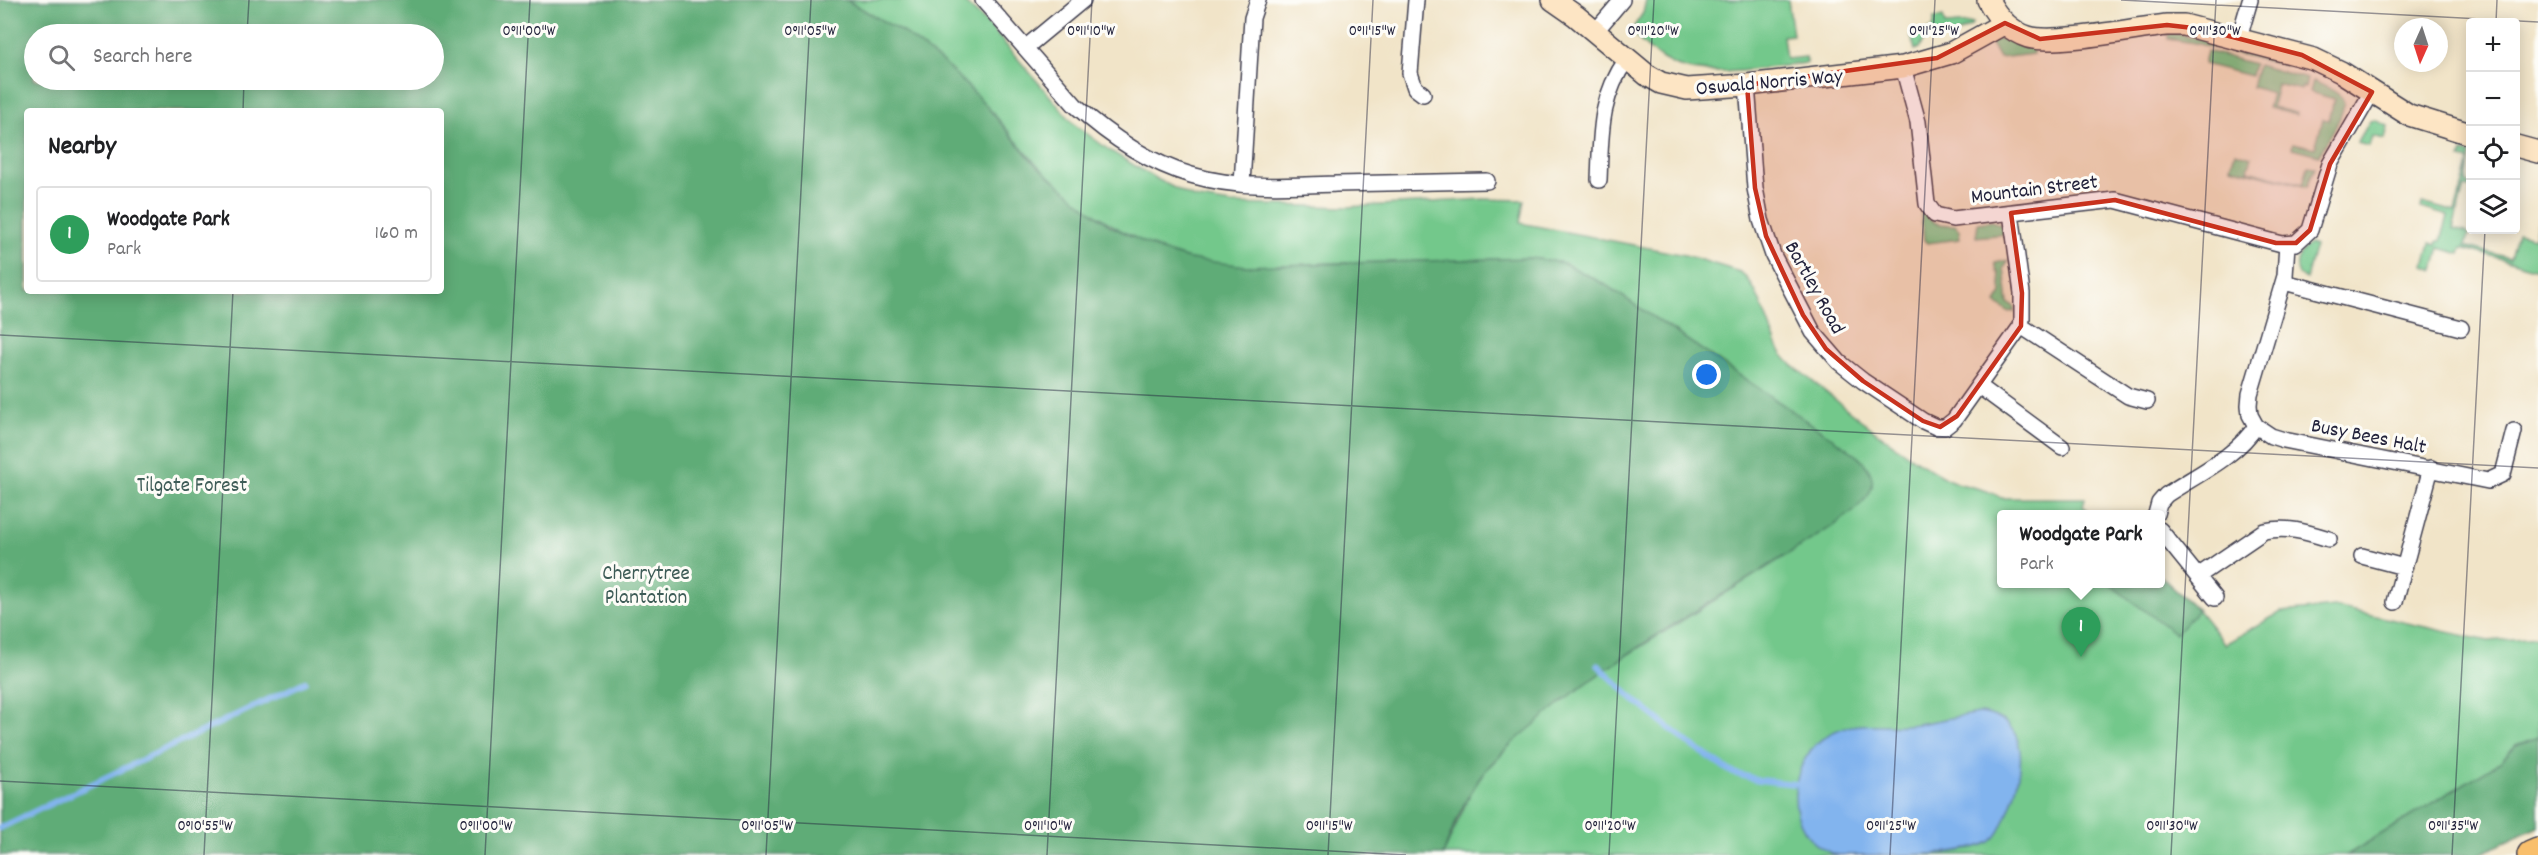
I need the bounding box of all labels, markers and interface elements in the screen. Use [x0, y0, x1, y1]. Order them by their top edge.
north arrow [2394, 18, 2448, 72]
map controls [2466, 18, 2520, 234]
button: + [2466, 18, 2520, 72]
text: 0°11'00"W [503, 21, 556, 43]
text: 0°11'05"W [784, 21, 836, 43]
text: 0°11'10"W [1067, 21, 1115, 43]
text: 0°11'15"W [1349, 21, 1396, 43]
text: 0°11'20"W [1627, 21, 1679, 43]
text: 0°11'25"W [1909, 21, 1959, 43]
text: 0°11'30"W [2189, 21, 2241, 43]
search box [24, 24, 444, 90]
icon: search [45, 41, 78, 74]
text: Search here [93, 42, 192, 73]
street label: Oswald Norris Way [1695, 63, 1844, 105]
button: − [2466, 72, 2520, 126]
button: locate [2466, 126, 2520, 180]
text: Nearby [48, 129, 116, 166]
street label: Mountain Street [1969, 168, 2100, 214]
button: layers [2466, 180, 2520, 234]
text: Woodgate Park [107, 205, 230, 236]
text: 1 [67, 220, 72, 248]
text: 160 m [375, 220, 418, 248]
text: Park [107, 236, 141, 264]
street label: Bartley Road [1775, 237, 1851, 340]
your location [1692, 360, 1721, 389]
street label: Busy Bees Halt [2308, 412, 2429, 464]
park label: Tilgate Forest [137, 472, 247, 502]
popup [1997, 510, 2165, 588]
text: Woodgate Park [2020, 520, 2142, 551]
text: Park [2020, 551, 2054, 579]
park label: Cherrytree Plantation [602, 560, 690, 614]
pin: 1 [2062, 608, 2100, 657]
text: 0°10'55"W [177, 816, 233, 838]
text: 0°11'00"W [460, 816, 513, 838]
text: 0°11'05"W [741, 816, 793, 838]
text: 0°11'10"W [1024, 816, 1072, 838]
text: 0°11'15"W [1306, 816, 1353, 838]
text: 0°11'20"W [1584, 816, 1636, 838]
text: 0°11'25"W [1866, 816, 1916, 838]
text: 0°11'30"W [2146, 816, 2198, 838]
text: 0°11'35"W [2428, 816, 2478, 838]

